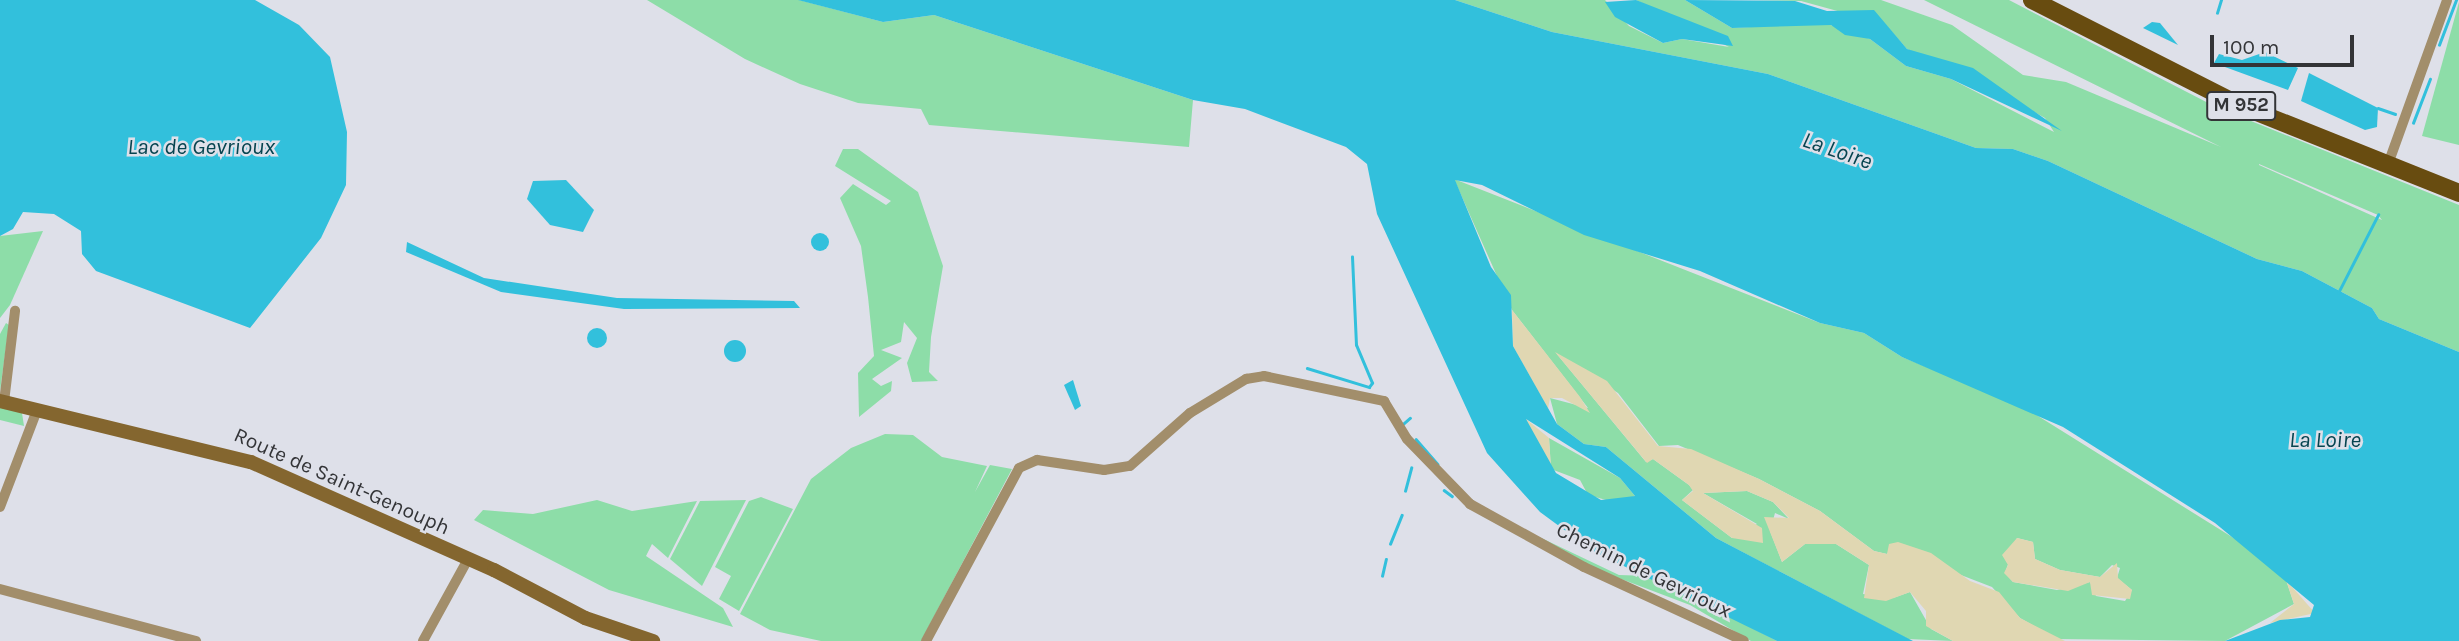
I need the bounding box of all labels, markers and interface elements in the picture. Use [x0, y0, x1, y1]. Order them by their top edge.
scale bar [2214, 21, 2358, 65]
text: 100 m [2223, 35, 2280, 59]
road number: M 952 [2206, 90, 2276, 122]
water label: La Loire [1799, 126, 1875, 176]
water label: Lac de Gevrioux [127, 133, 275, 161]
street label: Route de Saint-Genouph [230, 422, 454, 540]
water label: La Loire [2289, 426, 2361, 454]
street label: Chemin de Gevrioux [1552, 517, 1736, 623]

